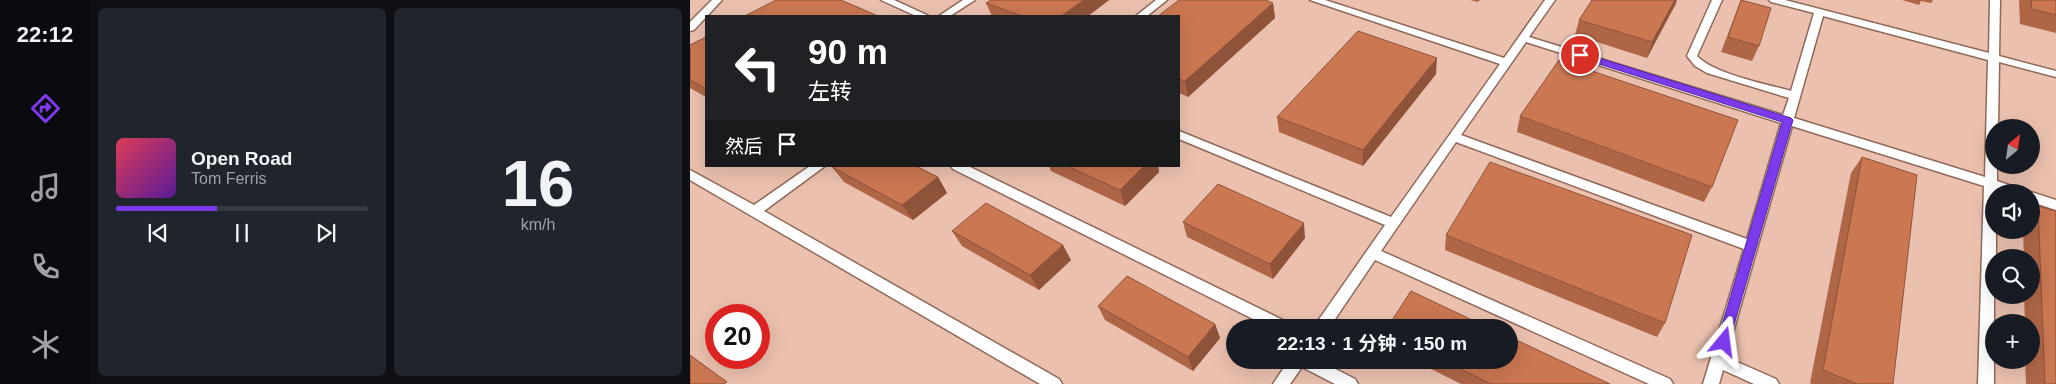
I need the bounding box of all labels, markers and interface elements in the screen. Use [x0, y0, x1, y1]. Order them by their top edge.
text: 22:12 [17, 22, 73, 47]
text: 90 m [808, 32, 888, 71]
pin [1559, 34, 1601, 76]
icon: left [725, 35, 790, 100]
icon: arrive [1566, 41, 1594, 69]
text: 左转 [808, 79, 852, 104]
icon: directions [28, 91, 63, 126]
north arrow [1985, 119, 2040, 174]
map controls [1985, 119, 2040, 369]
icon: arrive [773, 130, 801, 158]
text: 然后 [725, 136, 763, 157]
text: 16 [502, 147, 574, 220]
text: Open Road [191, 148, 292, 169]
icon: music [28, 170, 63, 205]
text: Tom Ferris [191, 170, 267, 187]
button: sound [1985, 184, 2040, 239]
text: km/h [521, 216, 555, 233]
icon: previous [144, 219, 172, 247]
icon: pause [228, 219, 256, 247]
icon: next [312, 219, 340, 247]
icon: phone [28, 249, 63, 284]
button: search [1985, 249, 2040, 304]
speed limit sign: 20 [705, 304, 770, 369]
button: + [1985, 314, 2040, 369]
position arrow [1697, 315, 1749, 367]
icon: climate [28, 327, 63, 362]
text: 22:13 · 1 分钟 · 150 m [1277, 333, 1467, 354]

